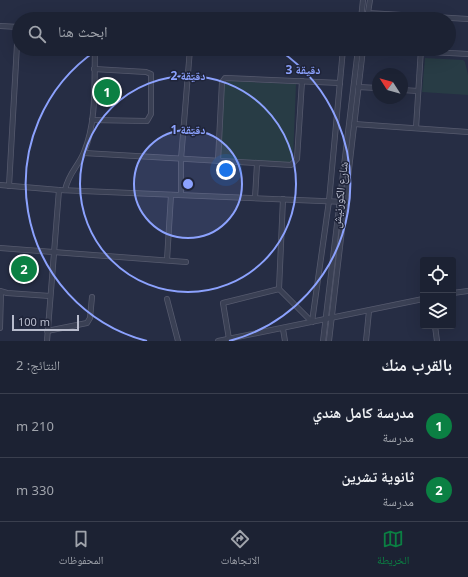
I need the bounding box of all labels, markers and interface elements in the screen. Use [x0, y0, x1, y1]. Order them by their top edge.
search box [12, 12, 456, 56]
text: ابحث هنا [58, 21, 108, 41]
icon: search [26, 23, 48, 45]
text: 3 دقيقة [285, 61, 321, 78]
text: 2 دقيقة [170, 67, 206, 84]
north arrow [372, 68, 408, 104]
pin: 1 [94, 77, 120, 107]
text: 1 دقيقة [170, 121, 206, 138]
your location [216, 160, 236, 180]
street label: شارع الكورنيش [327, 161, 352, 229]
centre of rings [181, 177, 195, 191]
pin: 2 [11, 254, 37, 284]
map controls [420, 257, 456, 329]
button: locate [420, 257, 456, 293]
button: layers [420, 293, 456, 329]
scale bar [12, 313, 79, 332]
text: 100 m [18, 314, 50, 329]
text: بالقرب منك [381, 353, 452, 376]
text: النتائج: 2 [16, 356, 60, 374]
text: مدرسة كامل هندي [312, 402, 414, 422]
text: 210 m [16, 417, 54, 435]
text: 1 [435, 417, 443, 435]
text: مدرسة [382, 428, 414, 446]
text: ثانوية تشرين [341, 466, 414, 486]
text: 330 m [16, 481, 54, 499]
text: 2 [435, 481, 443, 499]
text: مدرسة [382, 492, 414, 510]
tab: المحفوظات [59, 528, 103, 571]
tab: الاتجاهات [221, 528, 260, 571]
tab: الخريطة [377, 528, 409, 571]

